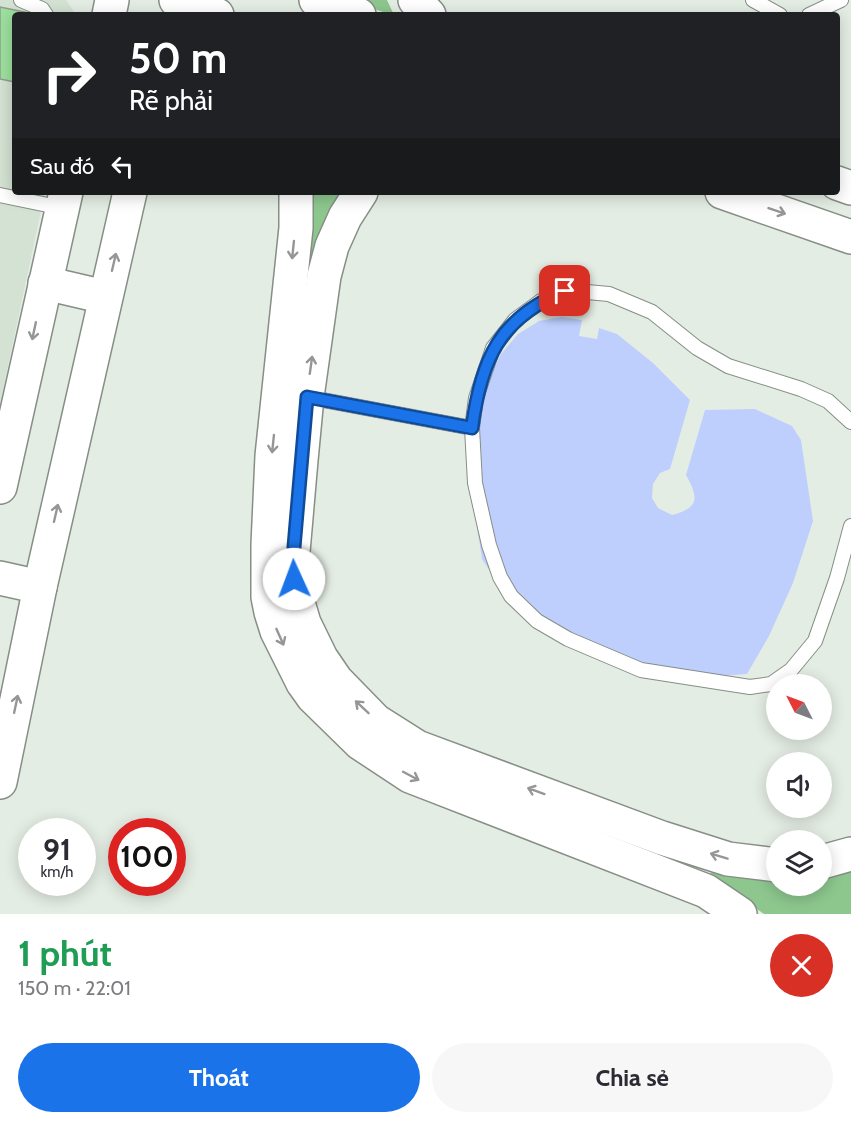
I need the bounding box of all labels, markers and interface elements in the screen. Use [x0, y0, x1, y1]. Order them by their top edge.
text: 50 m [129, 32, 227, 84]
icon: right [30, 36, 108, 114]
text: Rẽ phải [129, 84, 213, 117]
icon: left [106, 150, 139, 183]
text: Sau đó [30, 153, 94, 180]
one-way arrow [768, 207, 786, 218]
one-way arrow [287, 240, 298, 260]
one-way arrow [108, 253, 120, 272]
pin [539, 265, 590, 316]
icon: arrive [548, 274, 581, 307]
one-way arrow [28, 321, 40, 340]
one-way arrow [306, 356, 317, 376]
one-way arrow [268, 434, 279, 454]
one-way arrow [51, 504, 63, 523]
position arrow [262, 547, 326, 611]
one-way arrow [275, 628, 287, 646]
north arrow [766, 674, 832, 740]
map controls [766, 674, 832, 896]
one-way arrow [11, 695, 22, 714]
one-way arrow [354, 700, 369, 714]
button: sound [766, 752, 832, 818]
one-way arrow [402, 770, 419, 782]
one-way arrow [527, 785, 545, 796]
speed limit sign: 100 [108, 818, 186, 896]
button: layers [766, 830, 832, 896]
text: 91 [43, 831, 71, 868]
one-way arrow [710, 850, 729, 861]
text: km/h [41, 863, 73, 881]
text: 1 phút [18, 931, 112, 975]
button: close [770, 934, 833, 997]
text: 150 m · 22:01 [18, 976, 131, 1000]
button: Thoát [18, 1043, 420, 1112]
button: Chia sẻ [432, 1043, 833, 1112]

